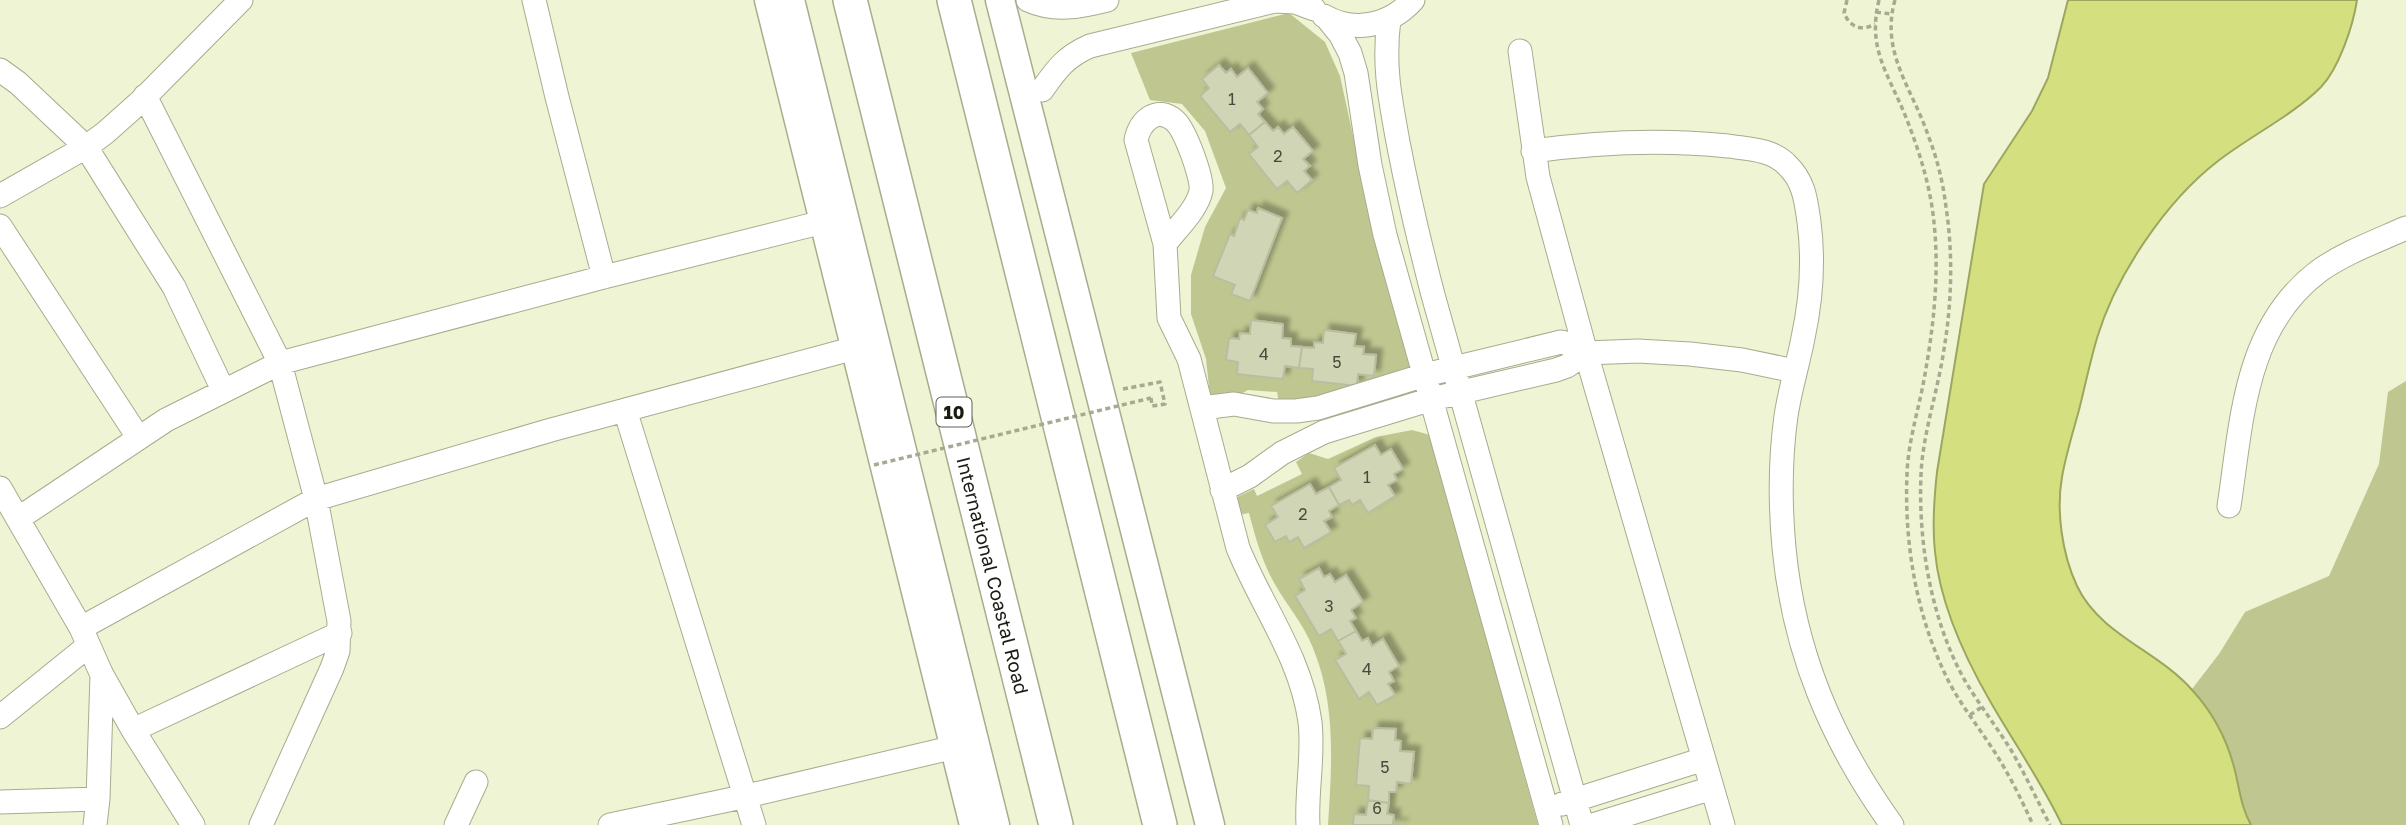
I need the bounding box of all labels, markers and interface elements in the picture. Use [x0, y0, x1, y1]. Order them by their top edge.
house number: 1 [1228, 89, 1236, 109]
house number: 2 [1273, 146, 1283, 166]
house number: 4 [1259, 344, 1269, 364]
house number: 5 [1332, 352, 1342, 372]
road number: 10 [936, 398, 972, 426]
street label: International Coastal Road [953, 454, 1034, 697]
house number: 1 [1363, 467, 1371, 487]
house number: 2 [1298, 504, 1308, 524]
house number: 3 [1324, 596, 1334, 616]
house number: 4 [1362, 659, 1372, 679]
house number: 5 [1380, 757, 1390, 777]
house number: 6 [1372, 798, 1382, 818]

